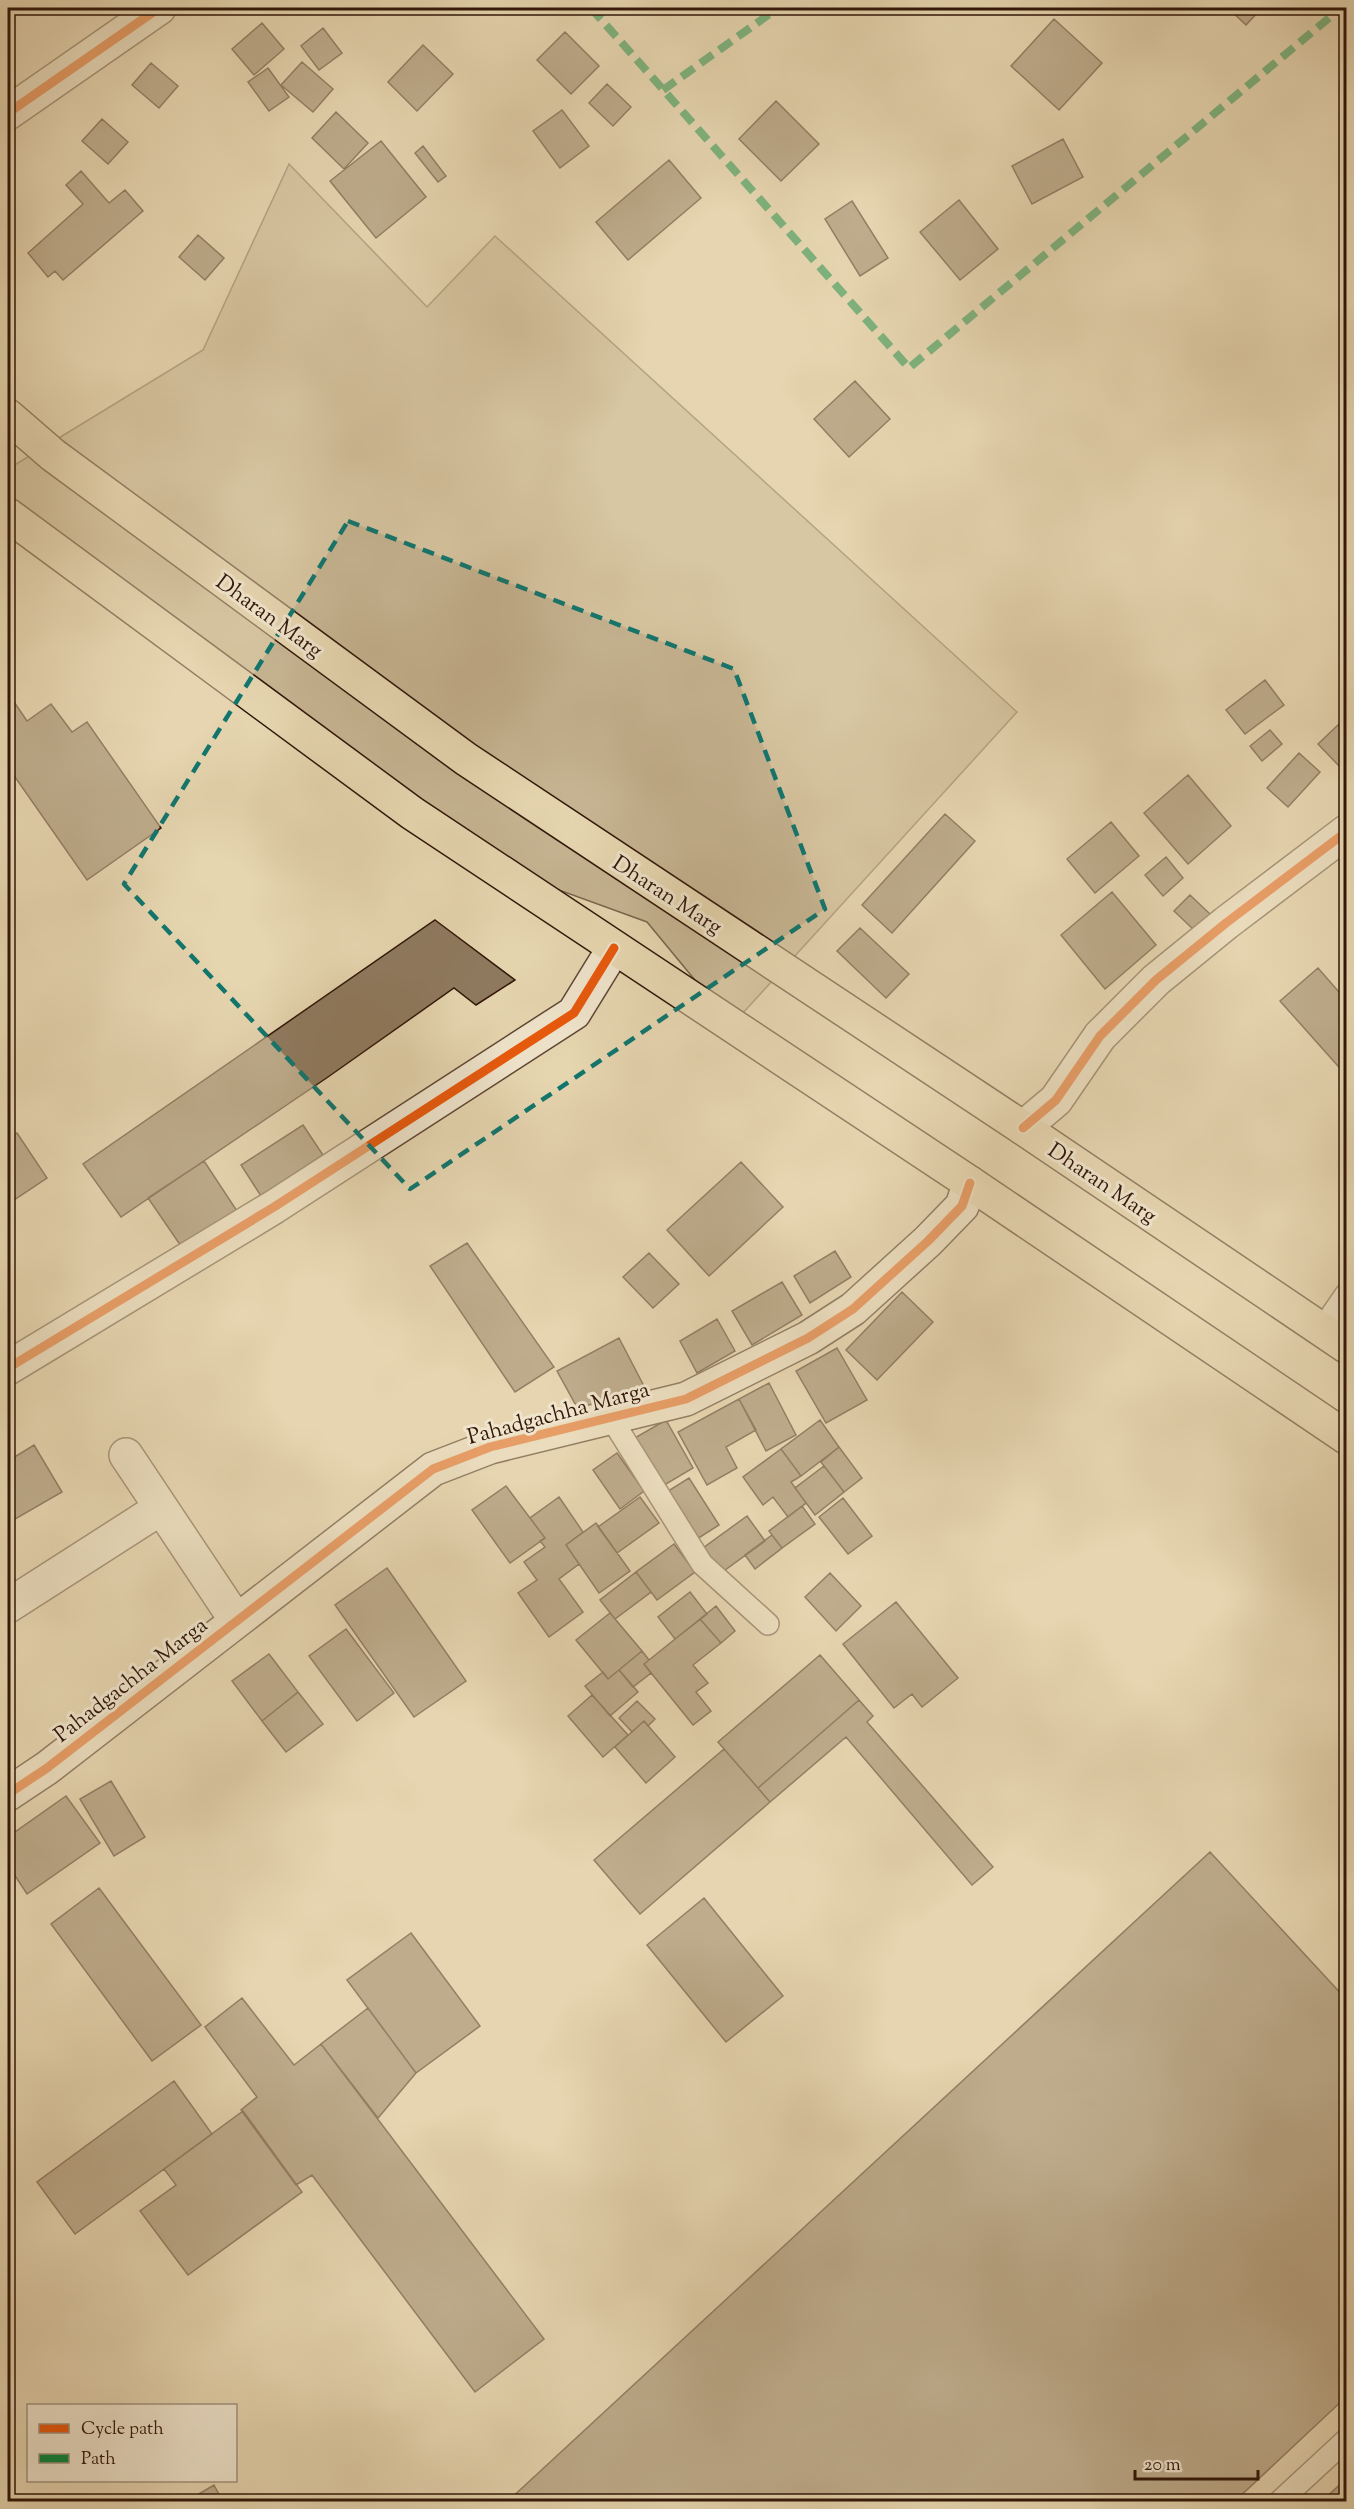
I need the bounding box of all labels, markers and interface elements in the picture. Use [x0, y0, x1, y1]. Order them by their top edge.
street label: Dharan Marg [208, 568, 329, 667]
street label: Dharan Marg [605, 849, 728, 944]
street label: Dharan Marg [1040, 1136, 1162, 1233]
street label: Pahadgachha Marga [464, 1375, 653, 1455]
street label: Pahadgachha Marga [48, 1611, 216, 1752]
legend [27, 2404, 237, 2482]
text: Cycle path [81, 2417, 164, 2443]
scale bar [1135, 2443, 1258, 2481]
text: Path [81, 2447, 116, 2473]
text: 20 m [1144, 2453, 1181, 2479]

